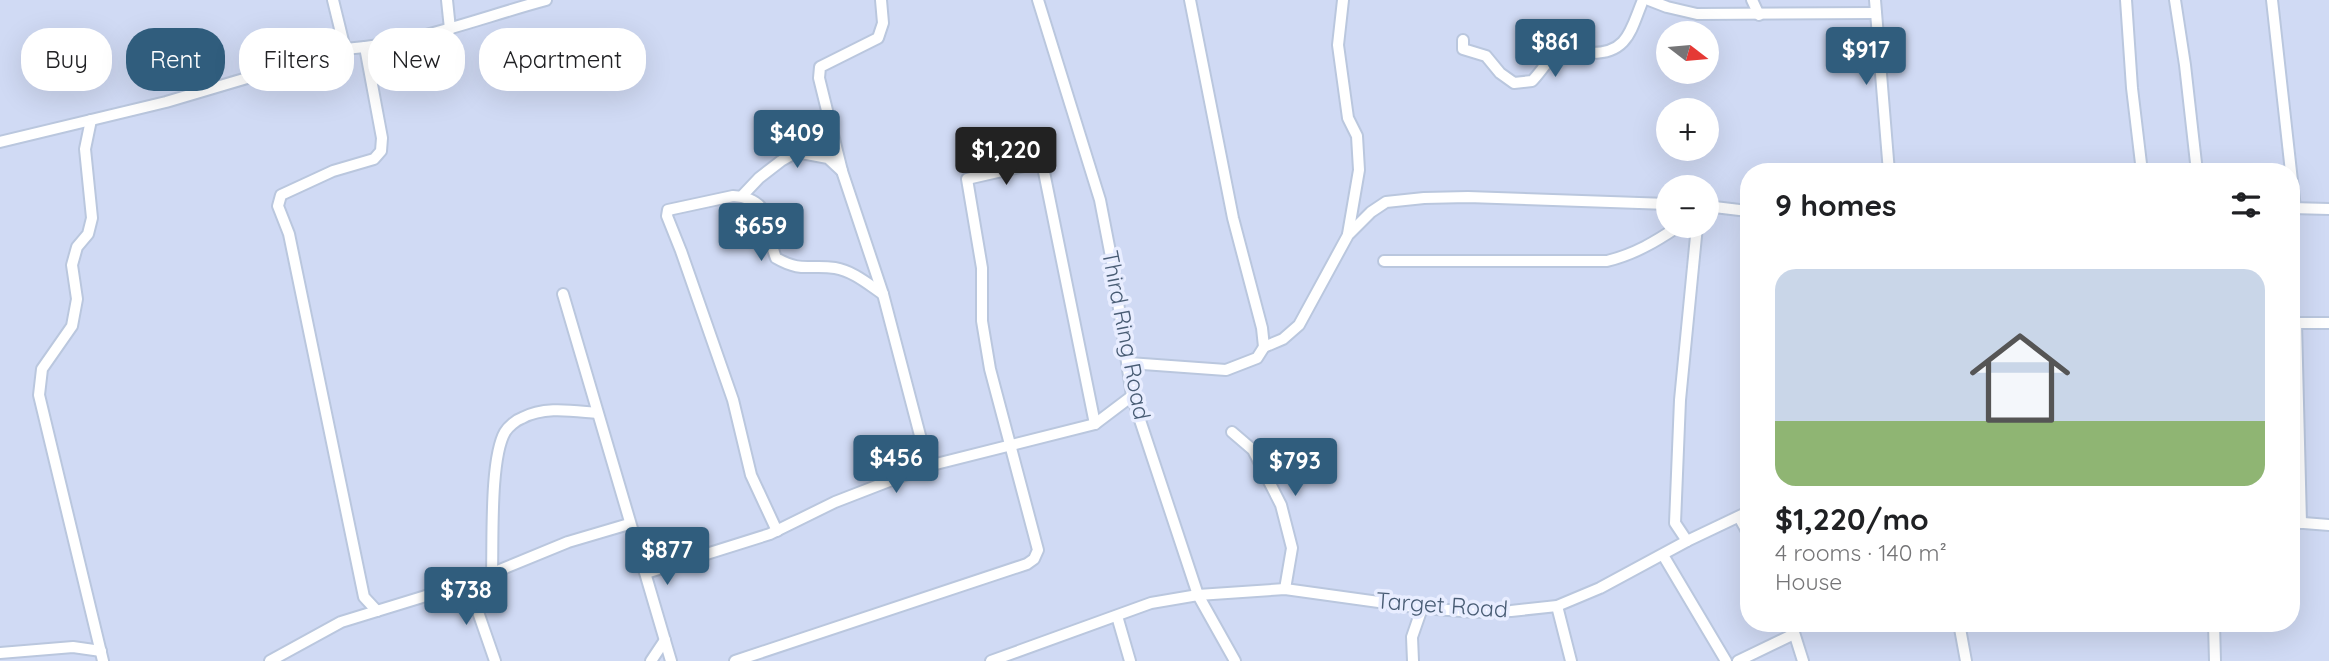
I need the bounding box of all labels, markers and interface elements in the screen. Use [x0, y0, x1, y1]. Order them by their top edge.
pin: $861 [1514, 20, 1596, 79]
north arrow [1656, 21, 1718, 84]
map controls [1656, 21, 1719, 238]
text: $861 [1531, 27, 1579, 56]
chip: Buy [21, 28, 112, 91]
chip: Rent [126, 28, 225, 91]
chip: Filters [239, 28, 354, 91]
chip: New [368, 28, 465, 91]
chip: Apartment [479, 28, 646, 91]
pin: $917 [1825, 28, 1907, 87]
text: $917 [1842, 35, 1890, 64]
button: + [1656, 98, 1719, 161]
pin: $409 [756, 110, 838, 170]
text: $409 [770, 118, 824, 147]
pin: $1,220 [949, 128, 1063, 187]
text: $1,220 [971, 135, 1041, 164]
button: − [1656, 175, 1719, 238]
text: 9 homes [1775, 186, 1897, 224]
icon: filters [2227, 186, 2265, 224]
pin: $659 [720, 204, 802, 263]
text: $659 [735, 211, 787, 240]
street label: Third Ring Road [1096, 248, 1157, 422]
icon: home [1957, 315, 2083, 441]
pin: $456 [855, 435, 937, 495]
pin: $793 [1254, 438, 1336, 498]
text: $456 [869, 443, 923, 472]
text: $793 [1269, 446, 1321, 475]
text: $1,220/mo [1775, 500, 1929, 538]
pin: $877 [626, 528, 708, 587]
text: $877 [641, 535, 693, 564]
text: 4 rooms · 140 m² [1775, 538, 1947, 567]
text: House [1775, 567, 1842, 596]
pin: $738 [425, 568, 507, 627]
text: $738 [440, 575, 492, 604]
street label: Target Road [1375, 585, 1509, 624]

